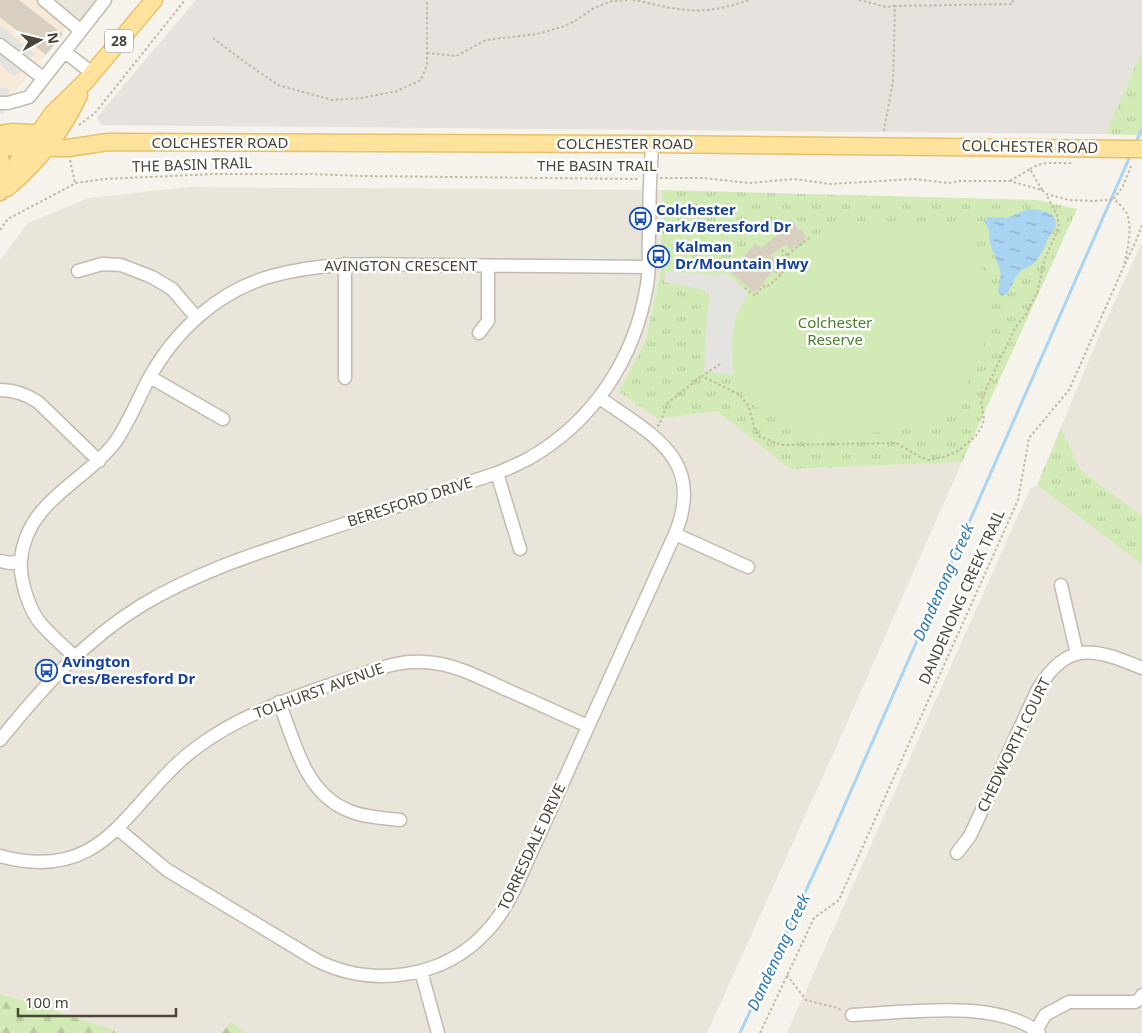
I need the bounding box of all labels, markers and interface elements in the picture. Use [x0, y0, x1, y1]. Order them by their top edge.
north arrow [15, 15, 65, 65]
road number: 28 [105, 29, 133, 52]
text: N [43, 31, 64, 45]
street label: COLCHESTER ROAD [152, 132, 288, 152]
street label: COLCHESTER ROAD [557, 133, 693, 153]
street label: COLCHESTER ROAD [961, 135, 1099, 157]
street label: THE BASIN TRAIL [132, 152, 252, 176]
street label: THE BASIN TRAIL [537, 155, 657, 175]
place label: Colchester Park/Beresford Dr [656, 199, 791, 236]
bus stop icon: Colchester Park/Beresford Dr [628, 207, 652, 231]
place label: Kalman Dr/Mountain Hwy [675, 236, 809, 273]
bus stop icon: Kalman Dr/Mountain Hwy [647, 244, 671, 268]
street label: AVINGTON CRESCENT [324, 255, 478, 275]
park label: Colchester Reserve [798, 312, 872, 349]
street label: BERESFORD DRIVE [345, 471, 475, 531]
street label: DANDENONG CREEK TRAIL [913, 506, 1009, 687]
water label: Dandenong Creek [907, 519, 979, 644]
place label: Avington Cres/Beresford Dr [62, 651, 196, 688]
street label: TOLHURST AVENUE [251, 657, 386, 723]
bus stop icon: Avington Cres/Beresford Dr [34, 659, 58, 683]
street label: CHEDWORTH COURT [972, 673, 1055, 815]
street label: TORRESDALE DRIVE [493, 780, 569, 913]
water label: Dandenong Creek [741, 889, 815, 1014]
scale bar [18, 986, 175, 1018]
text: 100 m [25, 992, 69, 1012]

